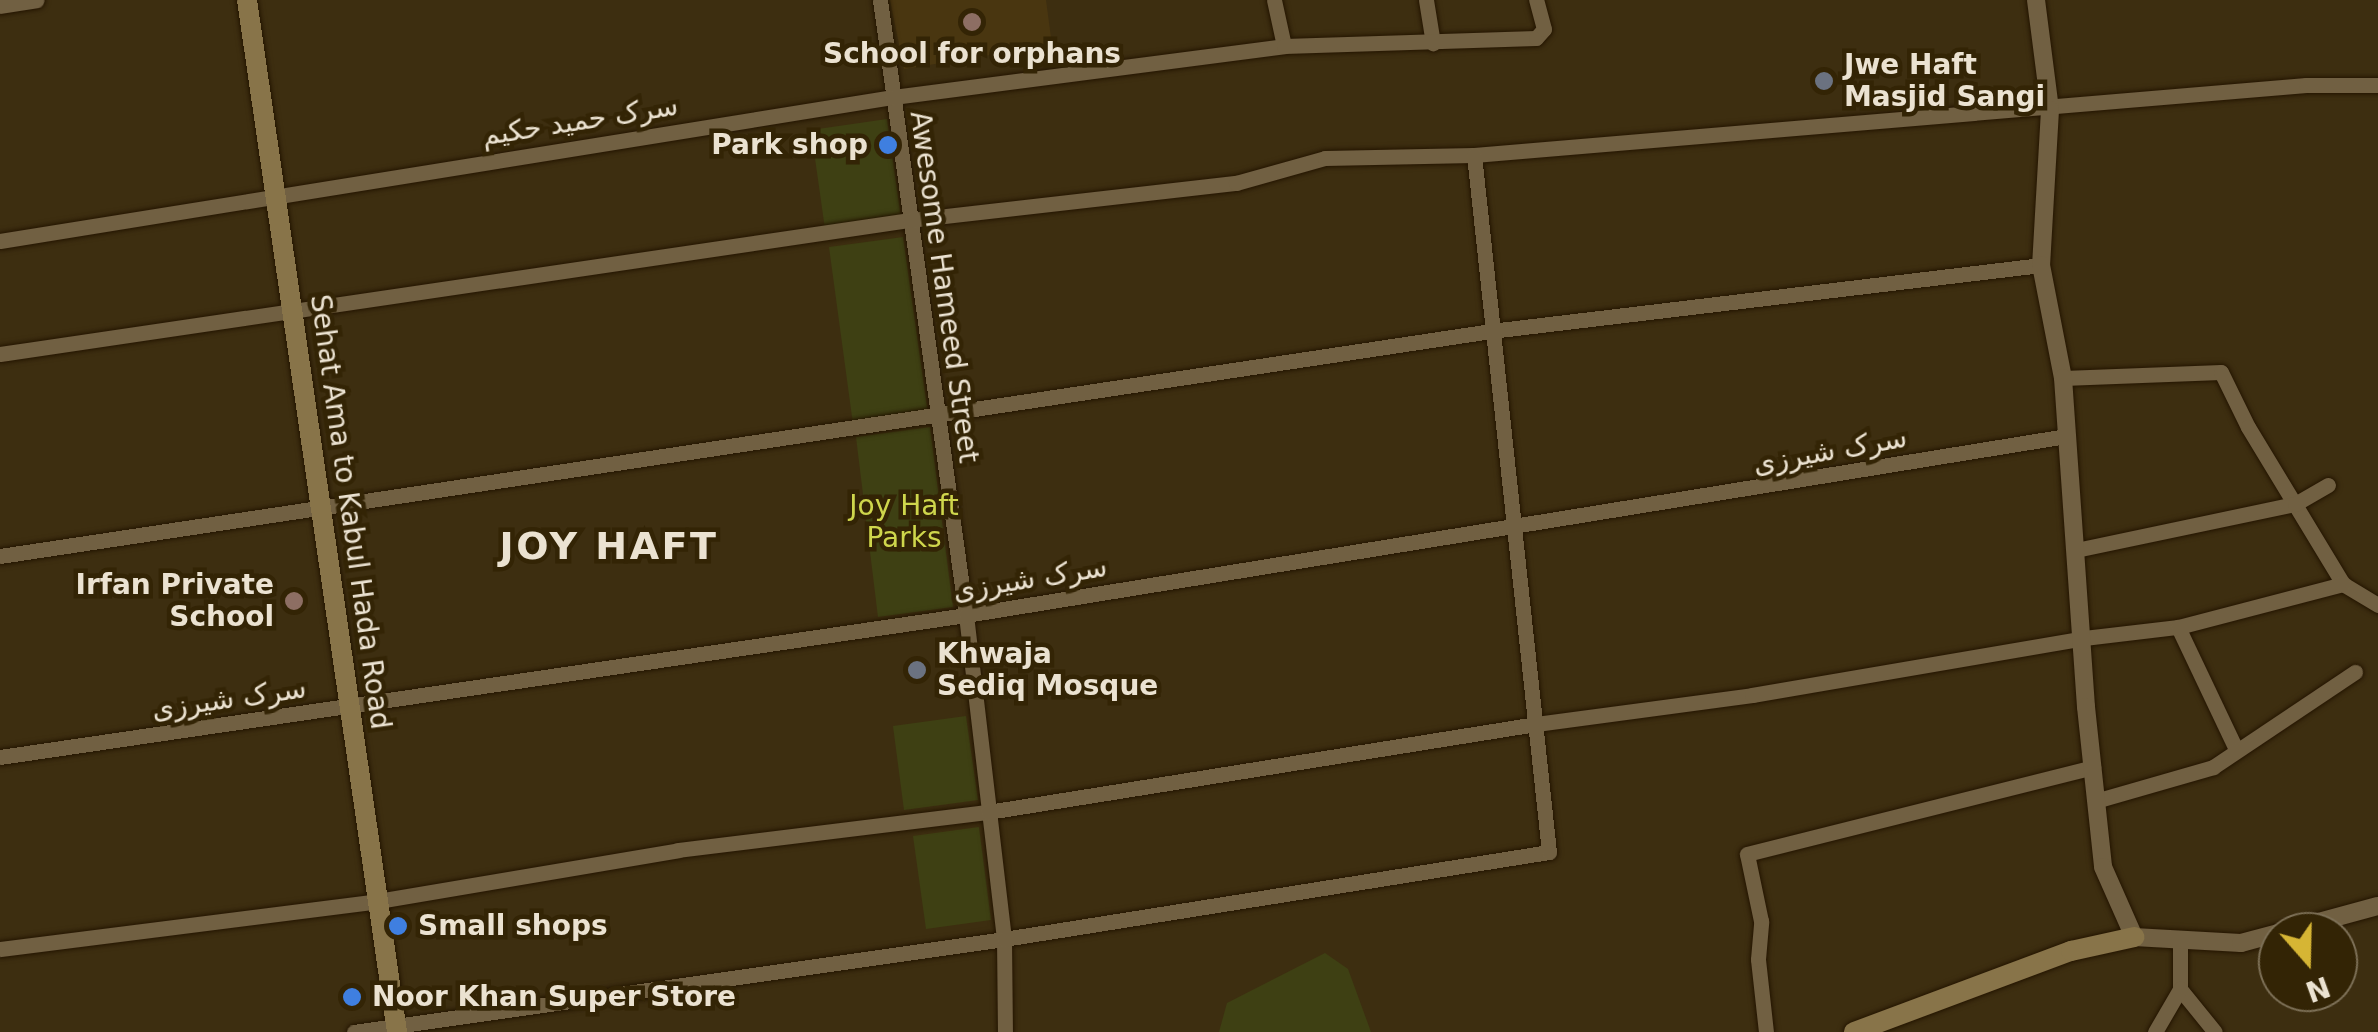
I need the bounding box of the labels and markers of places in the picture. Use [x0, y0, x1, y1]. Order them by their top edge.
marker: School for orphans [961, 11, 983, 33]
place label: School for orphans [823, 37, 1121, 71]
place label: Jwe Haft Masjid Sangi [1844, 48, 2045, 114]
marker: Jwe Haft Masjid Sangi [1813, 70, 1835, 92]
place label: Park shop [711, 128, 868, 162]
marker: Park shop [877, 134, 899, 156]
place label: Irfan Private School [76, 568, 274, 634]
marker: Irfan Private School [283, 590, 305, 612]
place label: Khwaja Sediq Mosque [937, 637, 1158, 703]
marker: Khwaja Sediq Mosque [906, 659, 928, 681]
place label: Small shops [418, 909, 608, 943]
marker: Small shops [387, 915, 409, 937]
place label: Noor Khan Super Store [372, 980, 736, 1014]
marker: Noor Khan Super Store [341, 986, 363, 1008]

